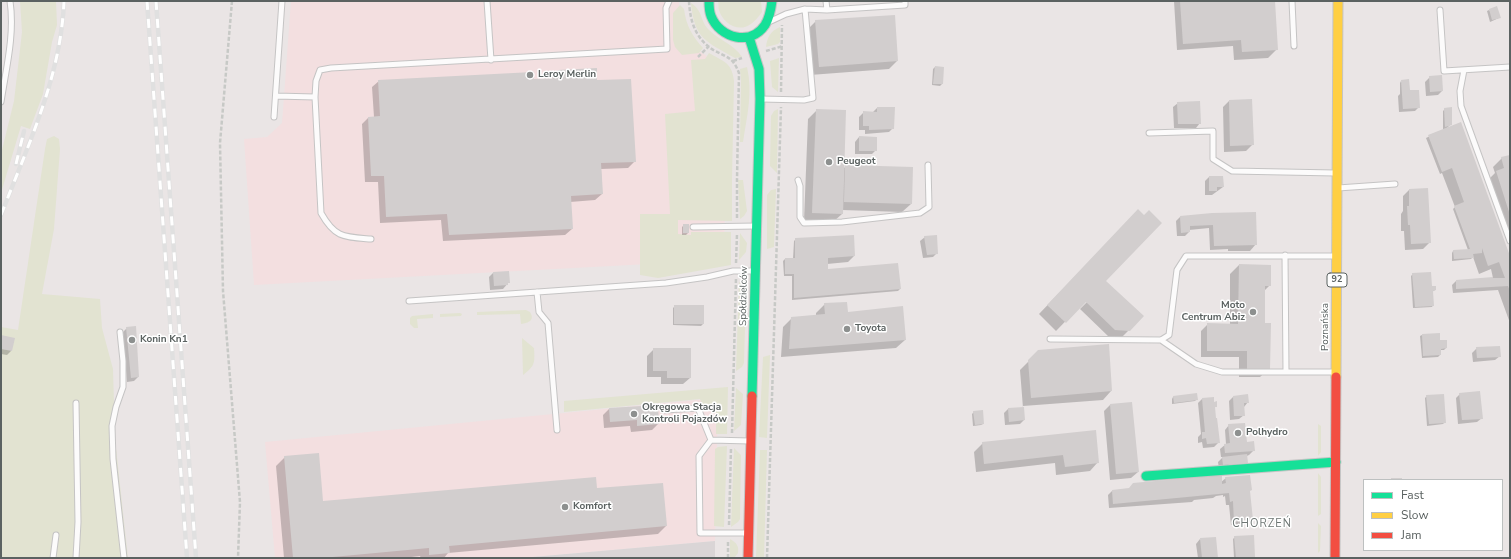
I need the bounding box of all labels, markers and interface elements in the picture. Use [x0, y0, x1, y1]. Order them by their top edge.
place label: Leroy Merlin [538, 69, 596, 81]
marker: Leroy Merlin [525, 70, 535, 80]
place label: Peugeot [837, 156, 875, 168]
marker: Peugeot [824, 157, 834, 167]
street label: Spółdzielców [737, 266, 751, 326]
road number: 92 [1327, 273, 1347, 287]
place label: Moto Centrum Abiz [1182, 300, 1245, 324]
street label: Poznańska [1320, 303, 1332, 351]
marker: Moto Centrum Abiz [1248, 307, 1258, 317]
place label: Toyota [855, 323, 886, 335]
marker: Toyota [842, 324, 852, 334]
place label: Konin Kn1 [140, 334, 188, 346]
marker: Konin Kn1 [127, 335, 137, 345]
place label: Okręgowa Stacja Kontroli Pojazdów [642, 402, 727, 426]
marker: Okręgowa Stacja Kontroli Pojazdów [629, 409, 639, 419]
place label: Polhydro [1246, 427, 1288, 439]
marker: Polhydro [1233, 428, 1243, 438]
legend [1363, 479, 1503, 551]
text: Fast [1401, 487, 1424, 503]
place label: Komfort [573, 501, 611, 513]
marker: Komfort [560, 502, 570, 512]
text: Slow [1401, 507, 1429, 523]
district label: CHORZEŃ [1232, 517, 1292, 531]
text: Jam [1401, 527, 1422, 543]

